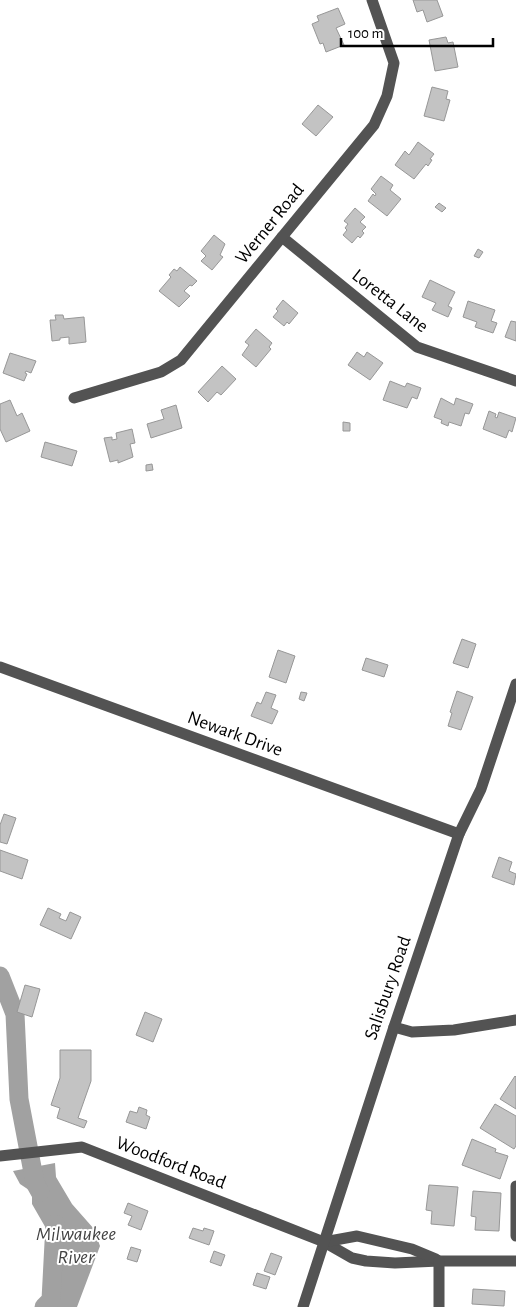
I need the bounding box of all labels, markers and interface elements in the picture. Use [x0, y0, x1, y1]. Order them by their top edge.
scale bar [341, 15, 494, 47]
text: 100 m [348, 26, 383, 41]
street label: Werner Road [232, 180, 308, 268]
street label: Loretta Lane [348, 266, 432, 336]
street label: Newark Drive [185, 708, 285, 760]
street label: Salisbury Road [361, 934, 415, 1042]
street label: Woodford Road [113, 1133, 229, 1193]
water label: Milwaukee River [36, 1224, 116, 1267]

